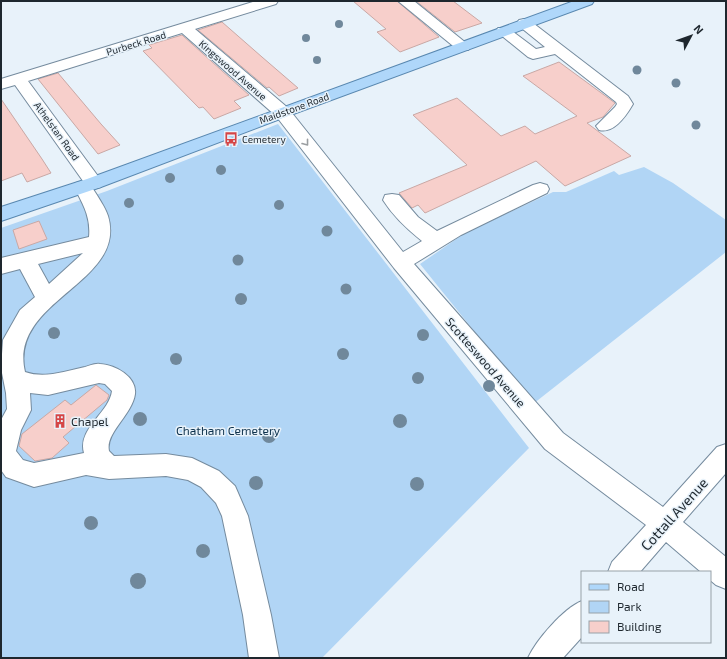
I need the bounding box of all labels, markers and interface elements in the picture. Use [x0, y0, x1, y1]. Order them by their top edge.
north arrow [671, 16, 711, 56]
text: N [691, 22, 706, 36]
street label: Purbeck Road [105, 28, 167, 58]
street label: Kingswood Avenue [197, 37, 269, 103]
street label: Maidstone Road [257, 90, 331, 126]
street label: Athelstan Road [32, 99, 82, 163]
bus stop icon: Cemetery [223, 131, 239, 147]
place label: Cemetery [242, 133, 286, 145]
one-way arrow [301, 138, 308, 145]
street label: Scotteswood Avenue [443, 314, 529, 410]
building icon: Chapel [52, 413, 68, 429]
place label: Chapel [71, 414, 109, 428]
park label: Chatham Cemetery [176, 423, 281, 437]
street label: Cottall Avenue [637, 474, 711, 554]
legend [581, 571, 711, 643]
text: Road [617, 579, 645, 593]
text: Park [617, 599, 642, 613]
text: Building [617, 619, 662, 633]

